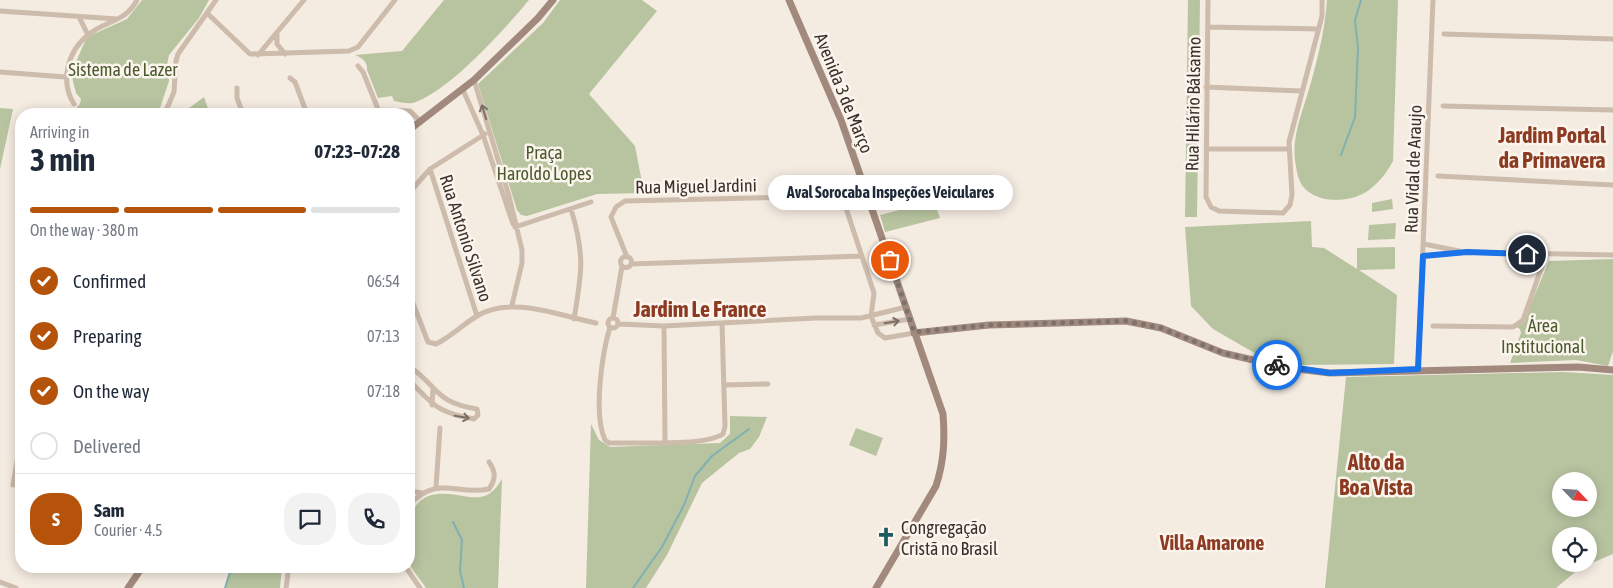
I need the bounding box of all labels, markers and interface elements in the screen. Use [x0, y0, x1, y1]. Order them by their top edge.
street label: Avenida 3 de Março [810, 30, 878, 156]
street label: Rua Hilário Bálsamo [1181, 37, 1205, 171]
park label: Sistema de Lazer [68, 59, 178, 80]
one-way arrow [479, 104, 489, 120]
street label: Rua Vidal de Araujo [1400, 105, 1426, 233]
district label: Jardim Portal da Primavera [1497, 122, 1607, 173]
text: Arriving in [30, 123, 90, 141]
text: 07:23–07:28 [314, 140, 400, 162]
text: 3 min [30, 141, 95, 178]
park label: Praça Haroldo Lopes [496, 142, 592, 184]
street label: Rua Antonio Silvano [436, 172, 496, 304]
street label: Rua Miguel Jardini [635, 174, 757, 198]
callout: Aval Sorocaba Inspeções Veiculares [768, 175, 1012, 210]
text: Aval Sorocaba Inspeções Veiculares [787, 183, 994, 201]
text: On the way · 380 m [30, 221, 139, 239]
pin [1506, 233, 1548, 275]
pin [869, 239, 911, 281]
icon: home [1513, 240, 1541, 268]
icon: bag [876, 246, 904, 274]
icon: check [30, 267, 58, 295]
text: Confirmed [73, 270, 146, 292]
text: 06:54 [367, 272, 400, 290]
district label: Jardim Le France [632, 296, 767, 322]
park label: Área Institucional [1501, 315, 1585, 357]
one-way arrow [884, 316, 900, 326]
icon: check [30, 322, 58, 350]
text: Preparing [73, 325, 142, 347]
text: 07:13 [367, 327, 400, 345]
courier [1252, 340, 1302, 390]
icon: bike [1263, 351, 1291, 379]
icon: check [30, 377, 58, 405]
text: On the way [73, 380, 150, 402]
text: 07:18 [367, 382, 400, 400]
one-way arrow [453, 412, 469, 422]
text: Delivered [73, 435, 141, 457]
district label: Alto da Boa Vista [1339, 449, 1413, 500]
north arrow [1552, 472, 1598, 518]
map controls [1552, 472, 1597, 572]
button: chat [284, 493, 336, 545]
button: phone [348, 493, 400, 545]
text: Sam [94, 499, 125, 521]
text: S [52, 508, 60, 530]
place label: Congregação Cristã no Brasil [901, 517, 998, 559]
text: Courier · 4.5 [94, 521, 163, 539]
church icon: Congregação Cristã no Brasil [875, 526, 897, 548]
button: locate [1552, 527, 1597, 572]
district label: Villa Amarone [1159, 531, 1264, 554]

